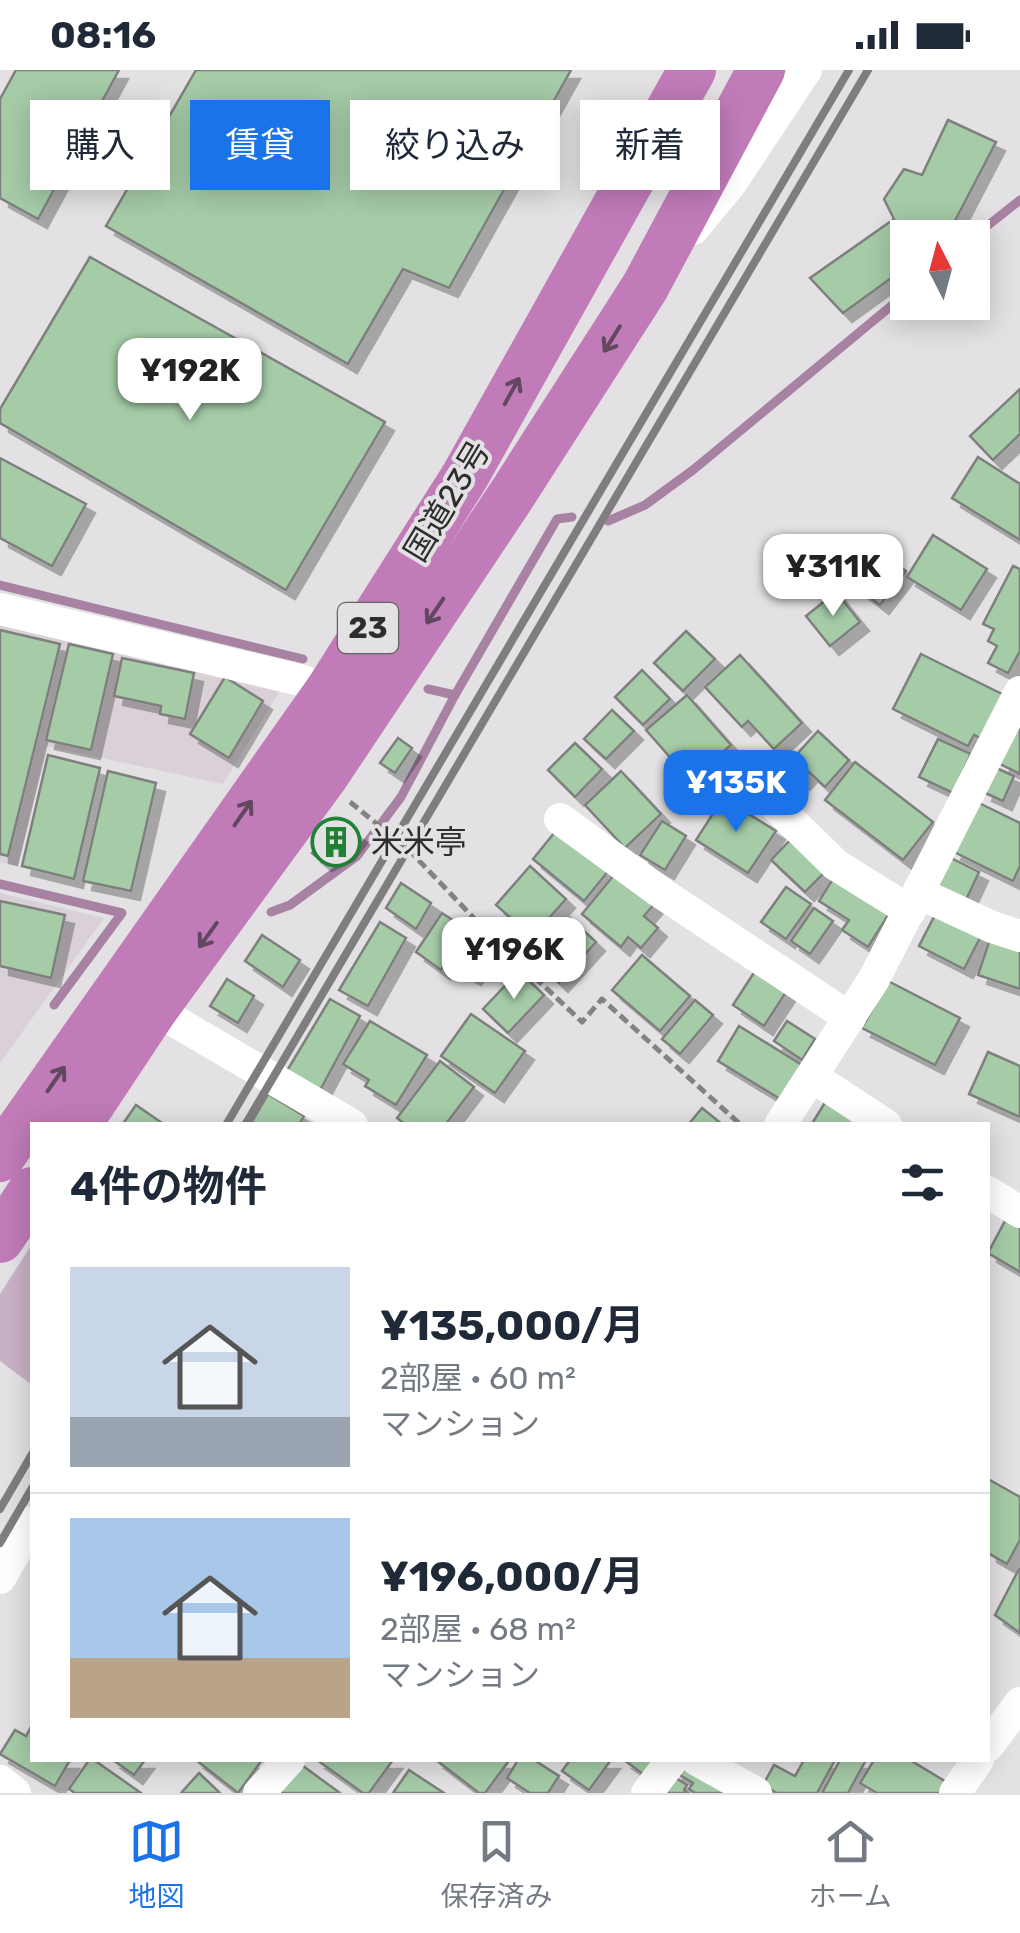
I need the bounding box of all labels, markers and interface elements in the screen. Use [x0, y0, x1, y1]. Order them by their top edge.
text: 08:16 [50, 12, 156, 58]
chip: 購入 [30, 100, 170, 190]
chip: 賃貸 [190, 100, 330, 190]
chip: 絞り込み [350, 100, 560, 190]
chip: 新着 [580, 100, 720, 190]
north arrow [890, 220, 990, 320]
map controls [890, 220, 990, 320]
one-way arrow [601, 324, 622, 352]
pin: ¥192K [120, 338, 260, 423]
text: ¥192K [140, 351, 240, 389]
one-way arrow [502, 377, 522, 407]
street label: 国道23号 [396, 434, 498, 568]
pin: ¥311K [763, 534, 903, 619]
text: ¥311K [785, 547, 881, 585]
one-way arrow [424, 597, 445, 625]
road number: 23 [338, 603, 398, 653]
pin: ¥135K [666, 750, 806, 835]
text: ¥135K [686, 763, 786, 801]
one-way arrow [232, 799, 253, 827]
building icon: 米米亭 [310, 816, 362, 868]
place label: 米米亭 [371, 823, 467, 861]
pin: ¥196K [444, 917, 584, 1002]
one-way arrow [198, 921, 219, 948]
text: ¥196K [464, 930, 564, 968]
one-way arrow [45, 1065, 66, 1093]
icon: filters [895, 1155, 950, 1210]
text: 4件の物件 [70, 1162, 267, 1212]
text: ¥135,000/月 [380, 1301, 645, 1351]
icon: home [150, 1307, 270, 1427]
text: 2部屋 · 60 m² [380, 1359, 576, 1397]
text: マンション [380, 1405, 540, 1443]
text: ¥196,000/月 [380, 1552, 644, 1602]
icon: home [150, 1558, 270, 1678]
text: 2部屋 · 68 m² [380, 1610, 576, 1648]
text: マンション [380, 1656, 540, 1694]
tab: 地図 [128, 1814, 184, 1914]
tab: 保存済み [440, 1814, 552, 1914]
tab: ホーム [809, 1814, 892, 1914]

